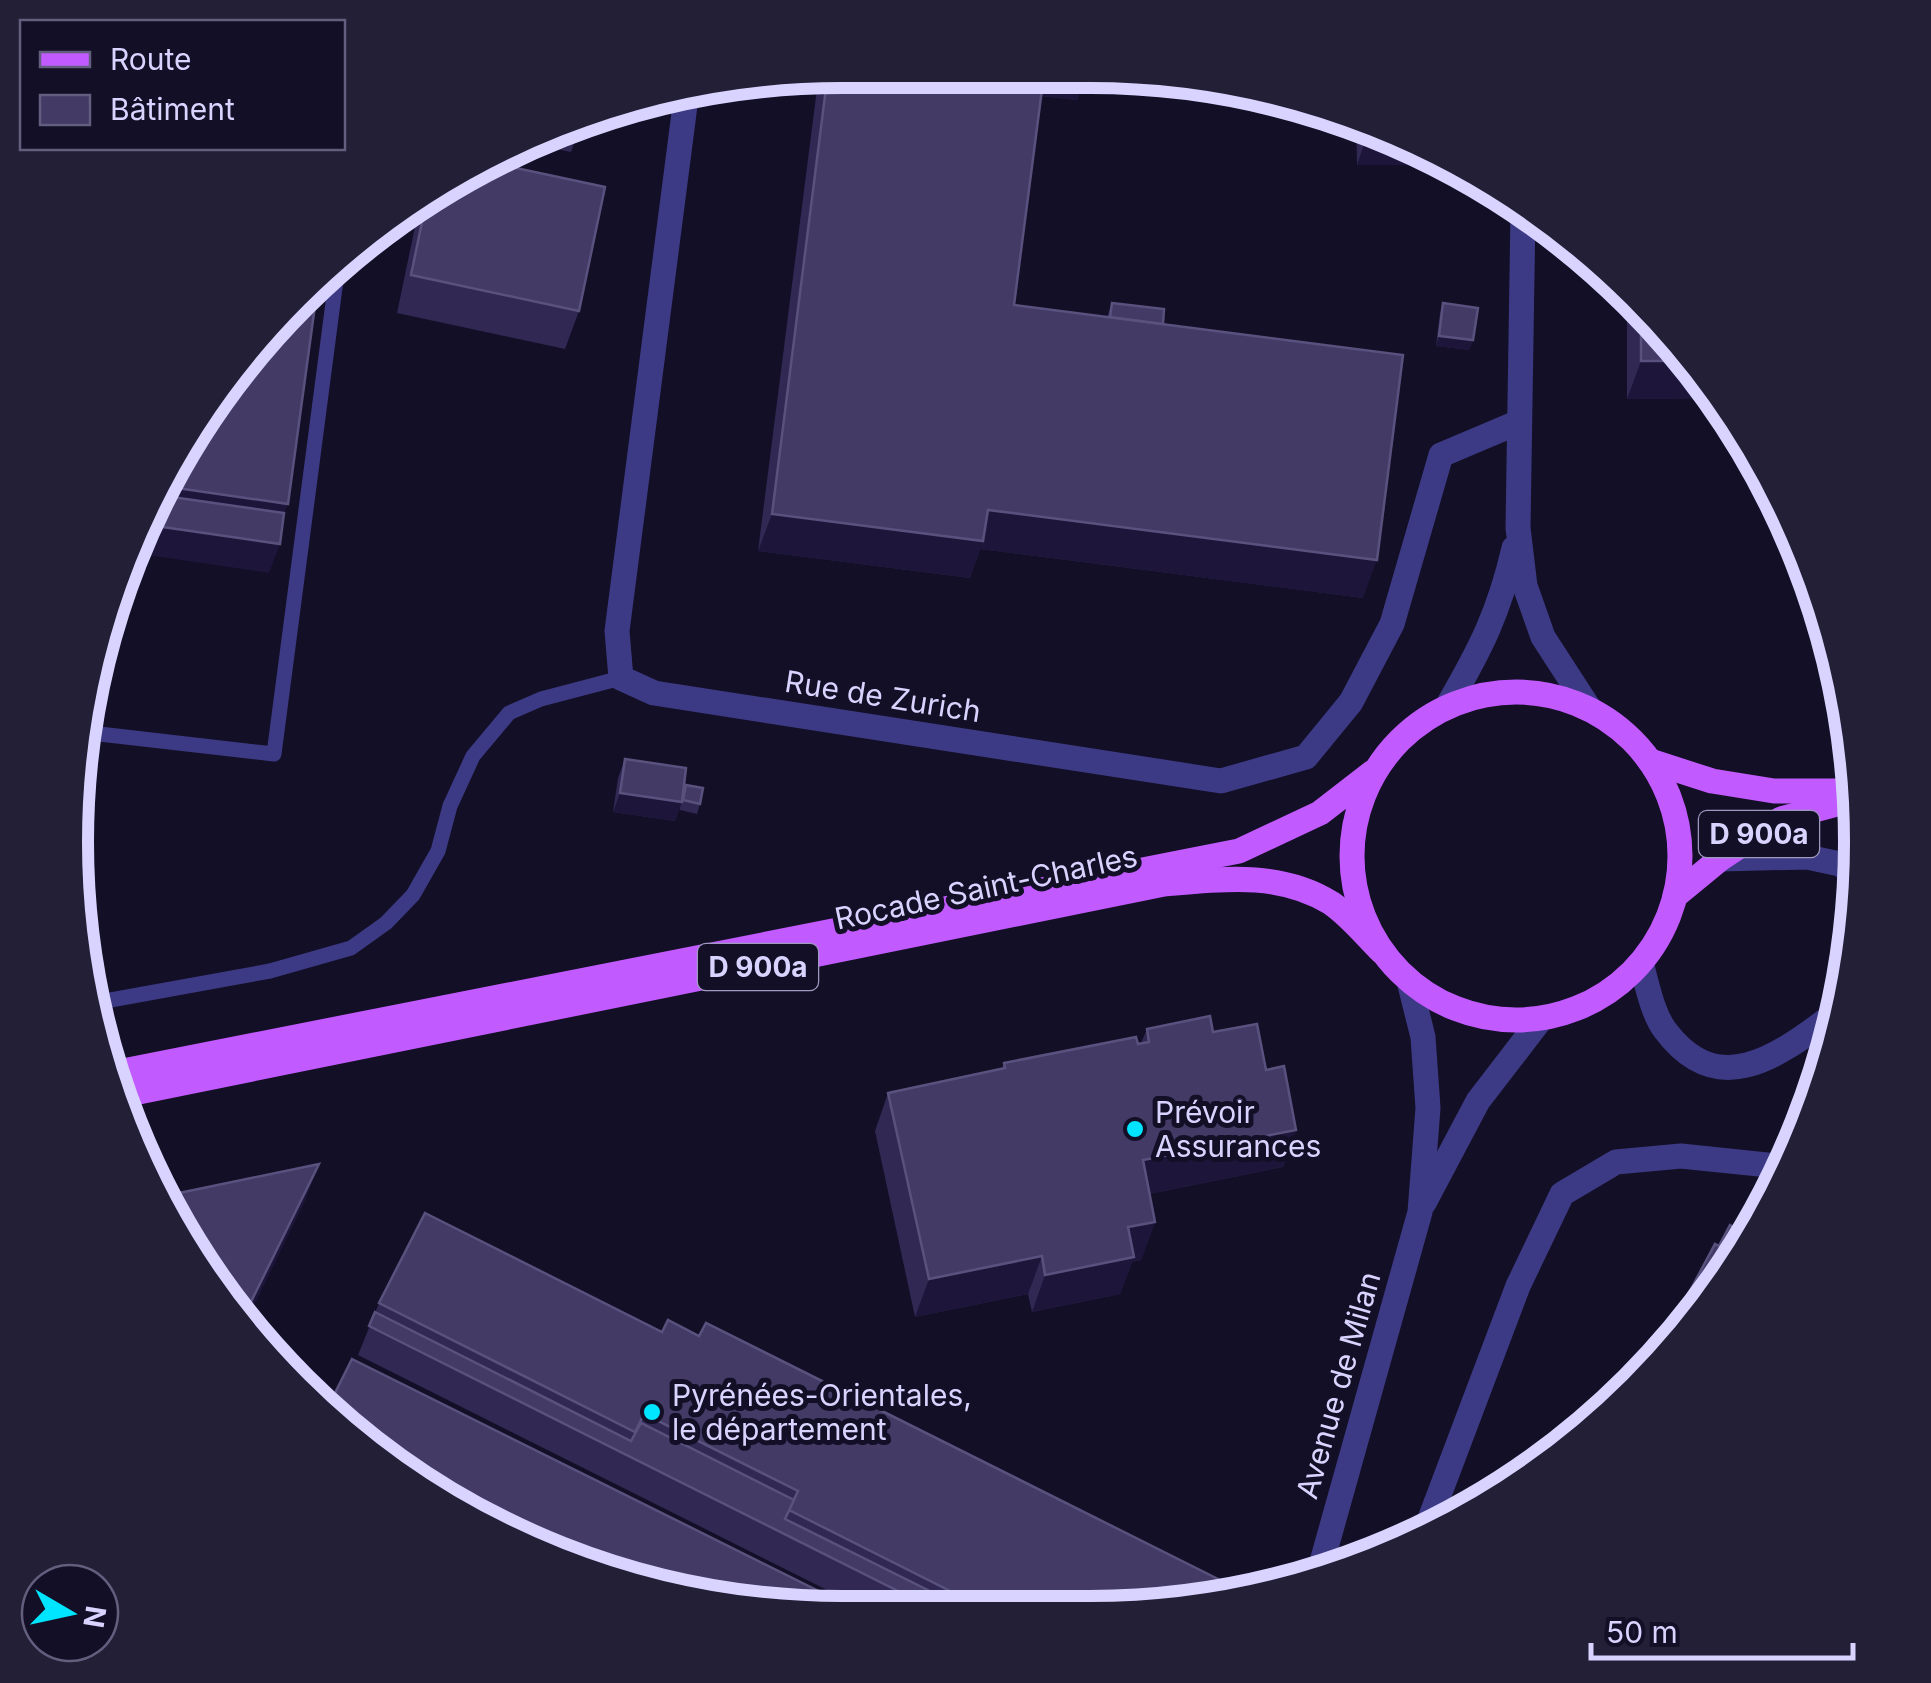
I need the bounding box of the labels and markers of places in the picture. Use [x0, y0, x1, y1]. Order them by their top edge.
place label: Prévoir Assurances [1155, 1094, 1321, 1164]
marker: Prévoir Assurances [1124, 1118, 1146, 1140]
place label: Pyrénées-Orientales, le département [672, 1377, 972, 1447]
marker: Pyrénées-Orientales, le département [641, 1401, 663, 1423]

